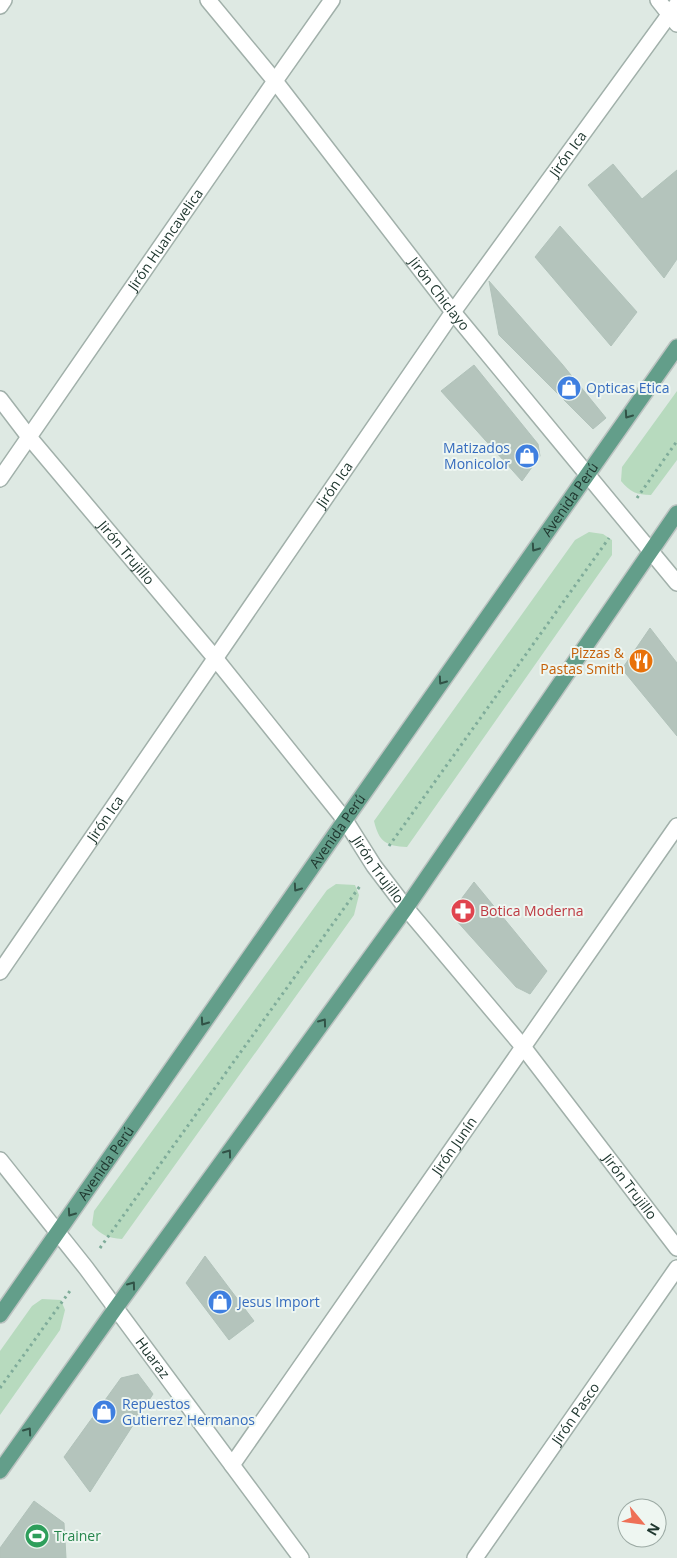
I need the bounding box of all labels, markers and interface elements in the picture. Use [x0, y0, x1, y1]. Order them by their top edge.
street label: Jirón Ica [543, 127, 591, 182]
street label: Jirón Huancavelica [122, 185, 207, 296]
street label: Jirón Chiclayo [404, 251, 474, 334]
shop icon: Opticas Etica [556, 375, 582, 401]
place label: Opticas Etica [586, 378, 670, 397]
one-way arrow [625, 409, 634, 419]
place label: Matizados Monicolor [443, 438, 510, 473]
shop icon: Matizados Monicolor [514, 443, 540, 469]
street label: Jirón Ica [310, 458, 357, 513]
street label: Avenida Perú [537, 458, 602, 540]
street label: Jirón Trujillo [93, 515, 159, 588]
one-way arrow [532, 542, 541, 552]
place label: Pizzas & Pastas Smith [540, 643, 625, 678]
restaurant icon: Pizzas & Pastas Smith [628, 648, 654, 674]
one-way arrow [439, 675, 448, 685]
street label: Avenida Perú [304, 790, 370, 872]
street label: Jirón Ica [81, 792, 127, 847]
street label: Jirón Trujillo [347, 830, 409, 907]
one-way arrow [294, 883, 303, 892]
pharmacy icon: Botica Moderna [450, 898, 476, 924]
place label: Botica Moderna [480, 901, 584, 920]
one-way arrow [201, 1016, 210, 1026]
one-way arrow [317, 1018, 326, 1028]
street label: Jirón Junín [426, 1113, 481, 1180]
street label: Avenida Perú [73, 1122, 138, 1204]
street label: Jirón Trujillo [598, 1148, 662, 1223]
one-way arrow [222, 1149, 231, 1159]
one-way arrow [68, 1207, 77, 1216]
one-way arrow [127, 1282, 135, 1291]
shop icon: Jesus Import [207, 1289, 233, 1315]
place label: Jesus Import [236, 1292, 320, 1311]
street label: Huaraz [132, 1333, 175, 1382]
street label: Jirón Pasco [546, 1378, 603, 1450]
place label: Repuestos Gutierrez Hermanos [122, 1394, 255, 1429]
shop icon: Repuestos Gutierrez Hermanos [91, 1399, 117, 1425]
one-way arrow [22, 1428, 31, 1437]
north arrow [617, 1498, 667, 1548]
text: N [643, 1520, 665, 1539]
sports icon: Trainer [24, 1523, 50, 1549]
place label: Trainer [54, 1526, 101, 1545]

